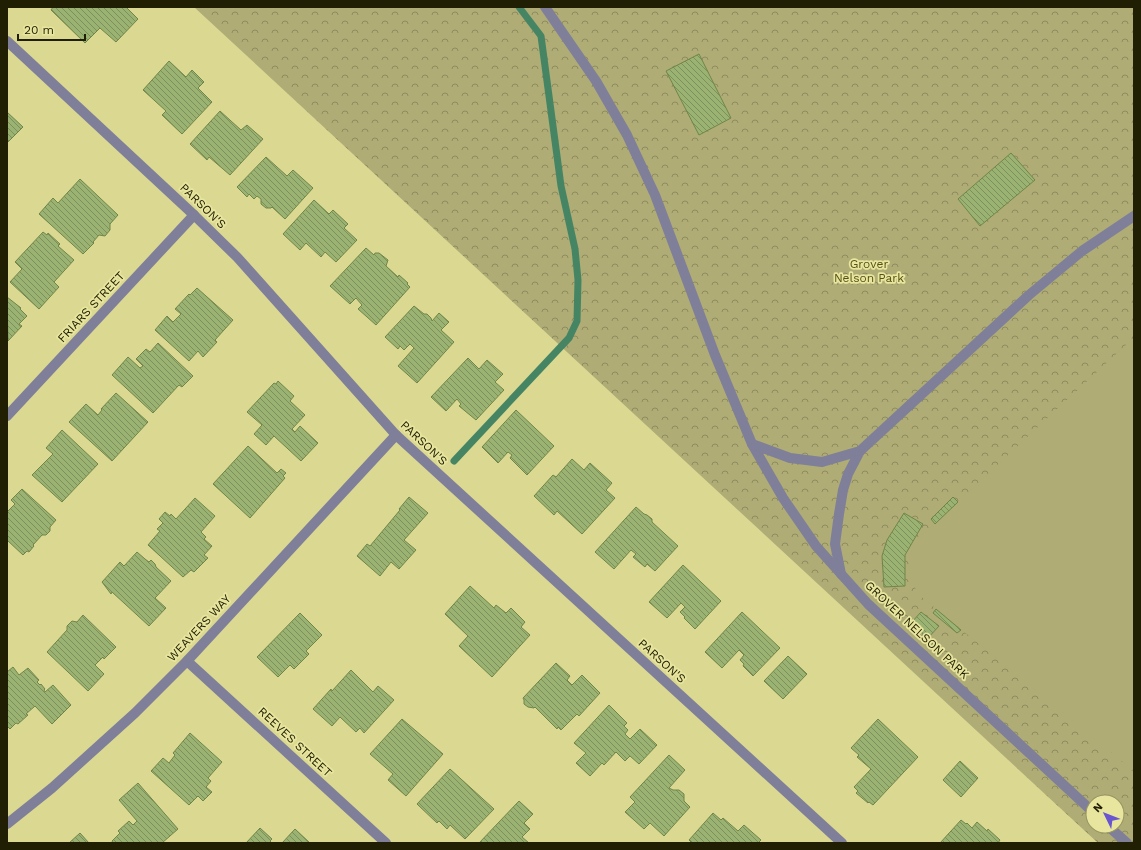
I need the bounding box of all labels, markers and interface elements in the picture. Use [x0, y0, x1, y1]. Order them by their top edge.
scale bar [18, 16, 85, 42]
text: 20 m [24, 23, 54, 37]
street label: PARSON'S [177, 181, 229, 231]
park label: Grover Nelson Park [834, 257, 904, 285]
street label: FRIARS STREET [55, 269, 127, 345]
street label: PARSON'S [398, 418, 450, 468]
street label: GROVER NELSON PARK [862, 578, 972, 682]
street label: WEAVERS WAY [164, 592, 234, 664]
street label: PARSON'S [636, 636, 688, 686]
street label: REEVES STREET [255, 704, 335, 780]
north arrow [1085, 794, 1125, 834]
text: N [1091, 800, 1106, 815]

